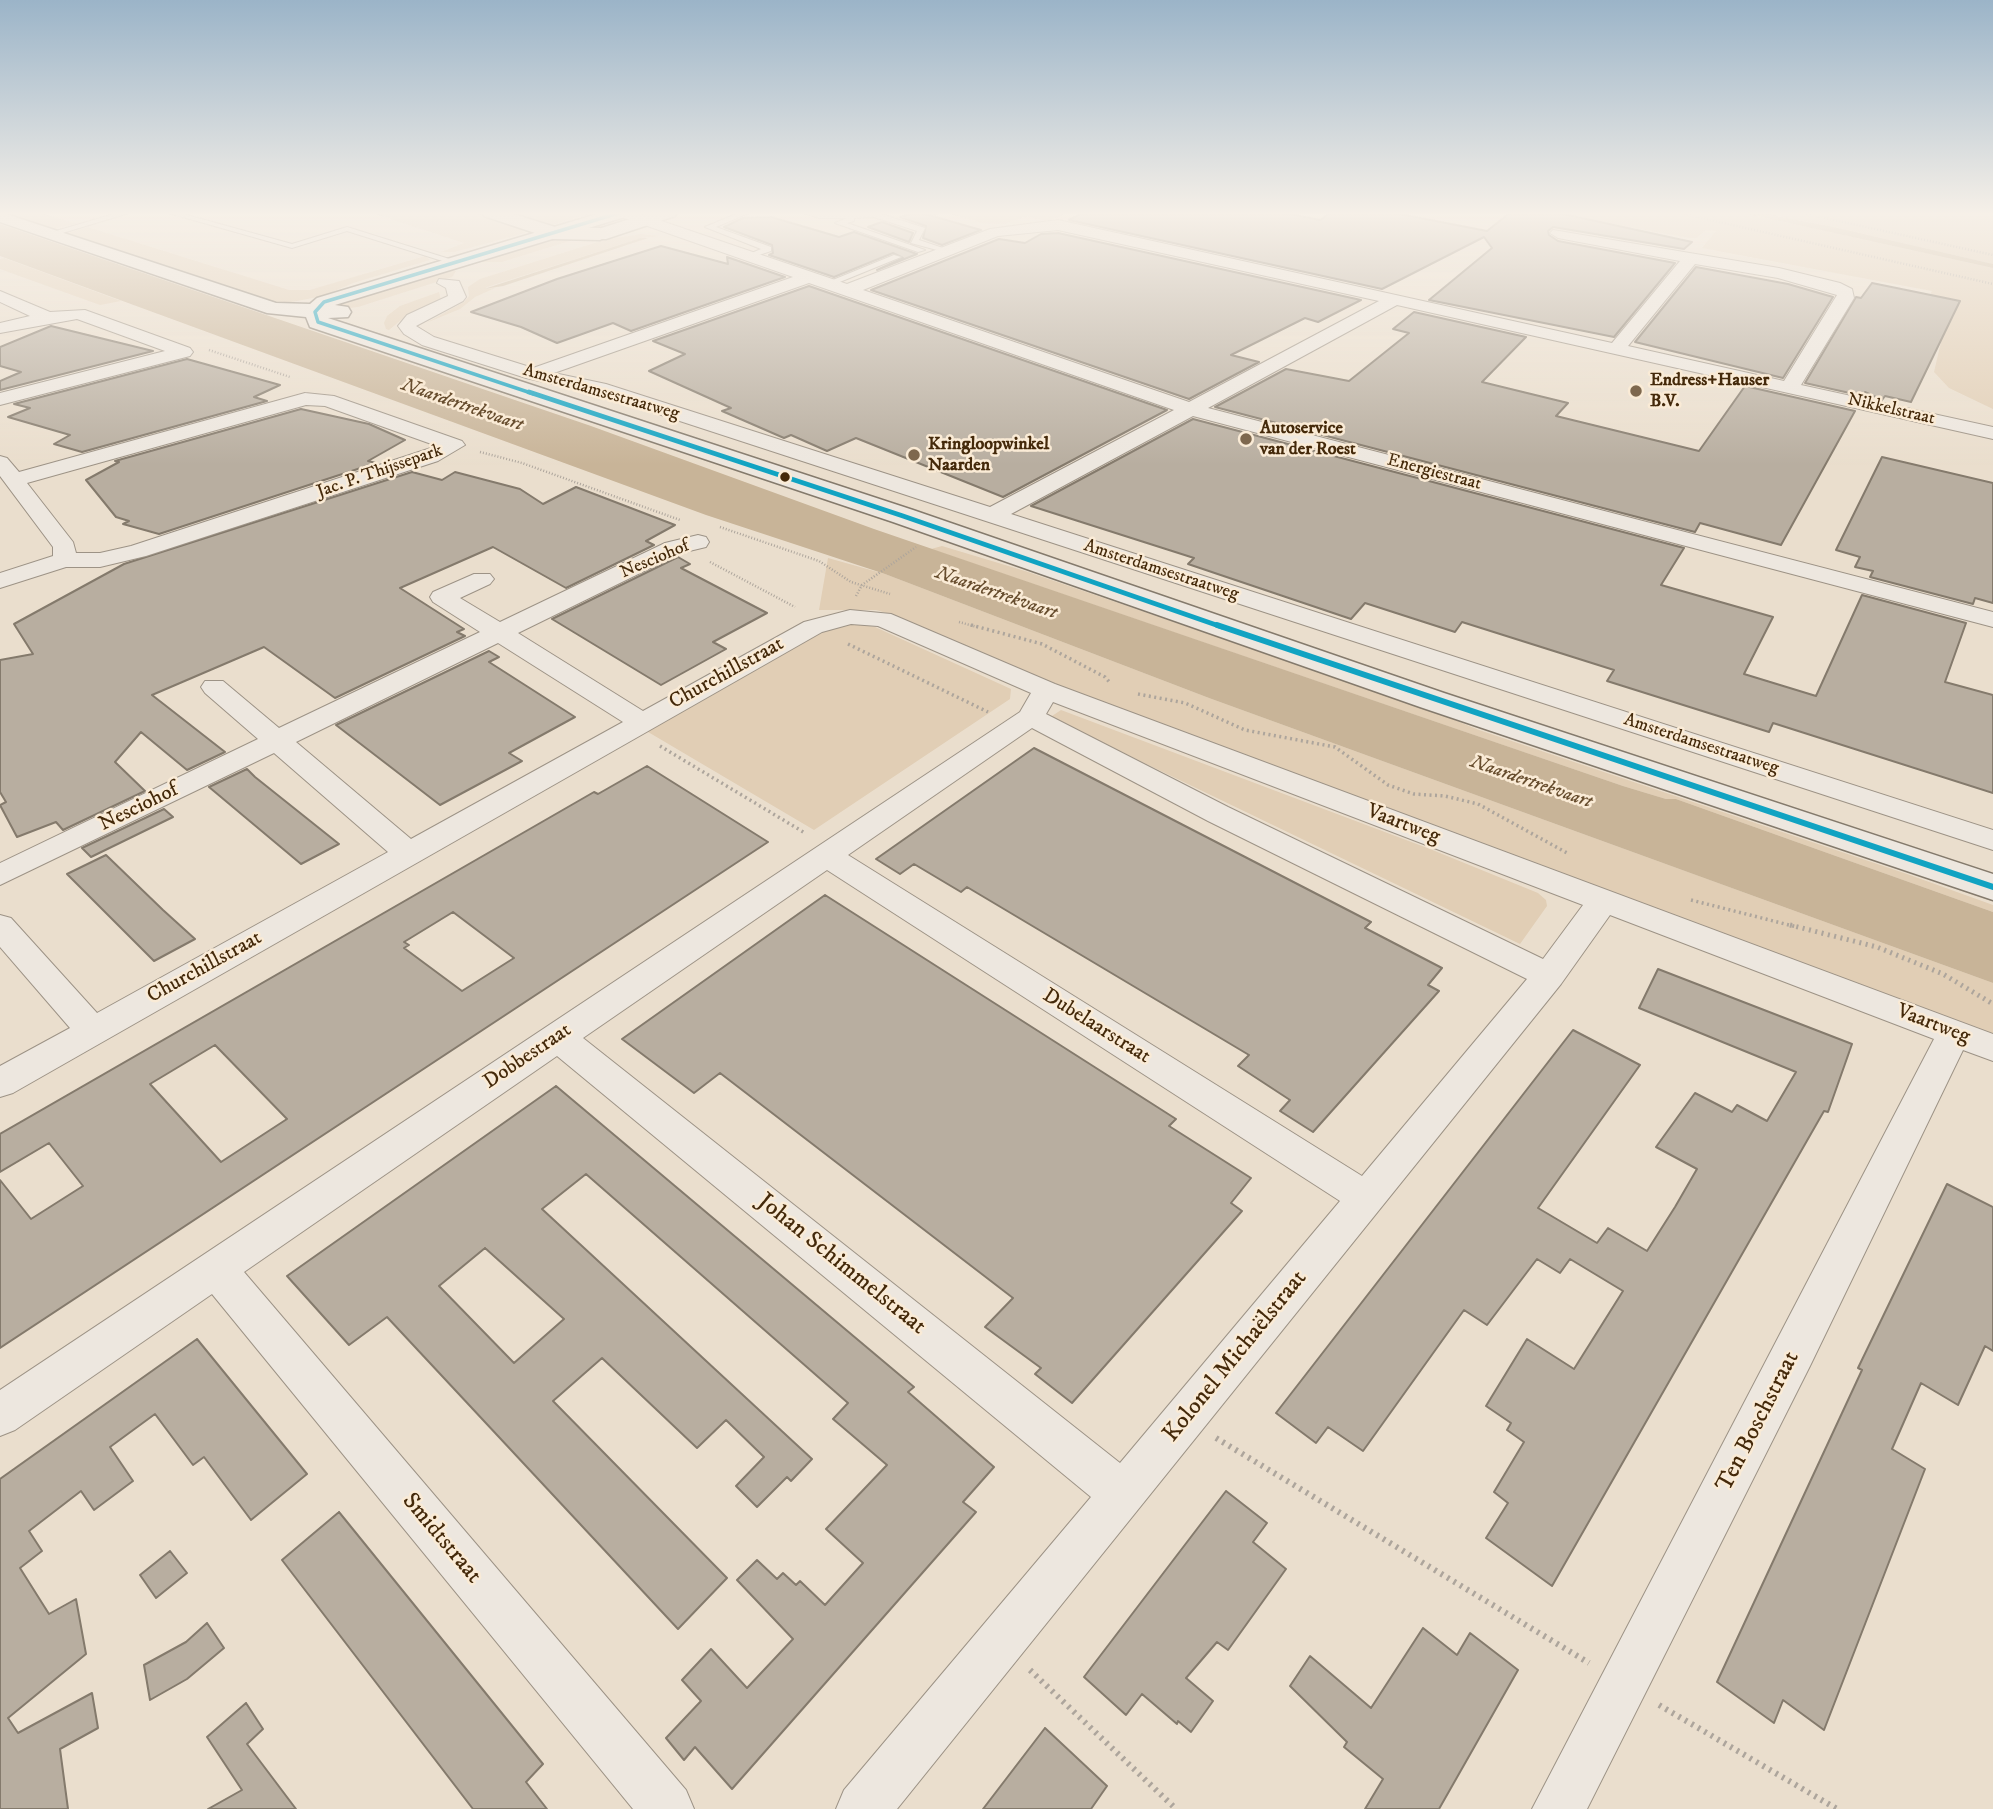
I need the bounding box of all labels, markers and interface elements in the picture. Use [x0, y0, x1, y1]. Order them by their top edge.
street label: Amsterdamsestraatweg [520, 360, 682, 426]
place label: Endress+Hauser B.V. [1650, 370, 1769, 412]
water label: Naardertrekvaart [398, 375, 526, 437]
marker: Endress+Hauser B.V. [1628, 383, 1644, 399]
street label: Nikkelstraat [1845, 389, 1937, 431]
place label: Autoservice van der Roest [1260, 418, 1356, 460]
marker: Autoservice van der Roest [1238, 431, 1254, 447]
place label: Kringloopwinkel Naarden [928, 434, 1049, 476]
street label: Jac. P. Thijssepark [314, 440, 446, 504]
marker: Kringloopwinkel Naarden [906, 447, 922, 463]
street label: Energiestraat [1385, 450, 1483, 496]
unlabelled marker [778, 470, 792, 484]
street label: Nesciohof [617, 536, 693, 584]
street label: Amsterdamsestraatweg [1081, 536, 1241, 606]
water label: Naardertrekvaart [932, 563, 1060, 625]
street label: Churchillstraat [665, 632, 789, 716]
street label: Amsterdamsestraatweg [1621, 710, 1781, 780]
water label: Naardertrekvaart [1467, 752, 1595, 814]
street label: Nesciohof [95, 778, 183, 838]
street label: Vaartweg [1363, 799, 1443, 851]
street label: Churchillstraat [143, 926, 267, 1010]
street label: Dubelaarstraat [1037, 984, 1155, 1070]
street label: Vaartweg [1893, 999, 1973, 1051]
street label: Dobbestraat [479, 1018, 577, 1096]
street label: Johan Schimmelstraat [751, 1188, 931, 1342]
street label: Kolonel Michaëlstraat [1158, 1265, 1314, 1449]
street label: Ten Boschstraat [1711, 1347, 1807, 1497]
street label: Smidtstraat [395, 1488, 487, 1590]

